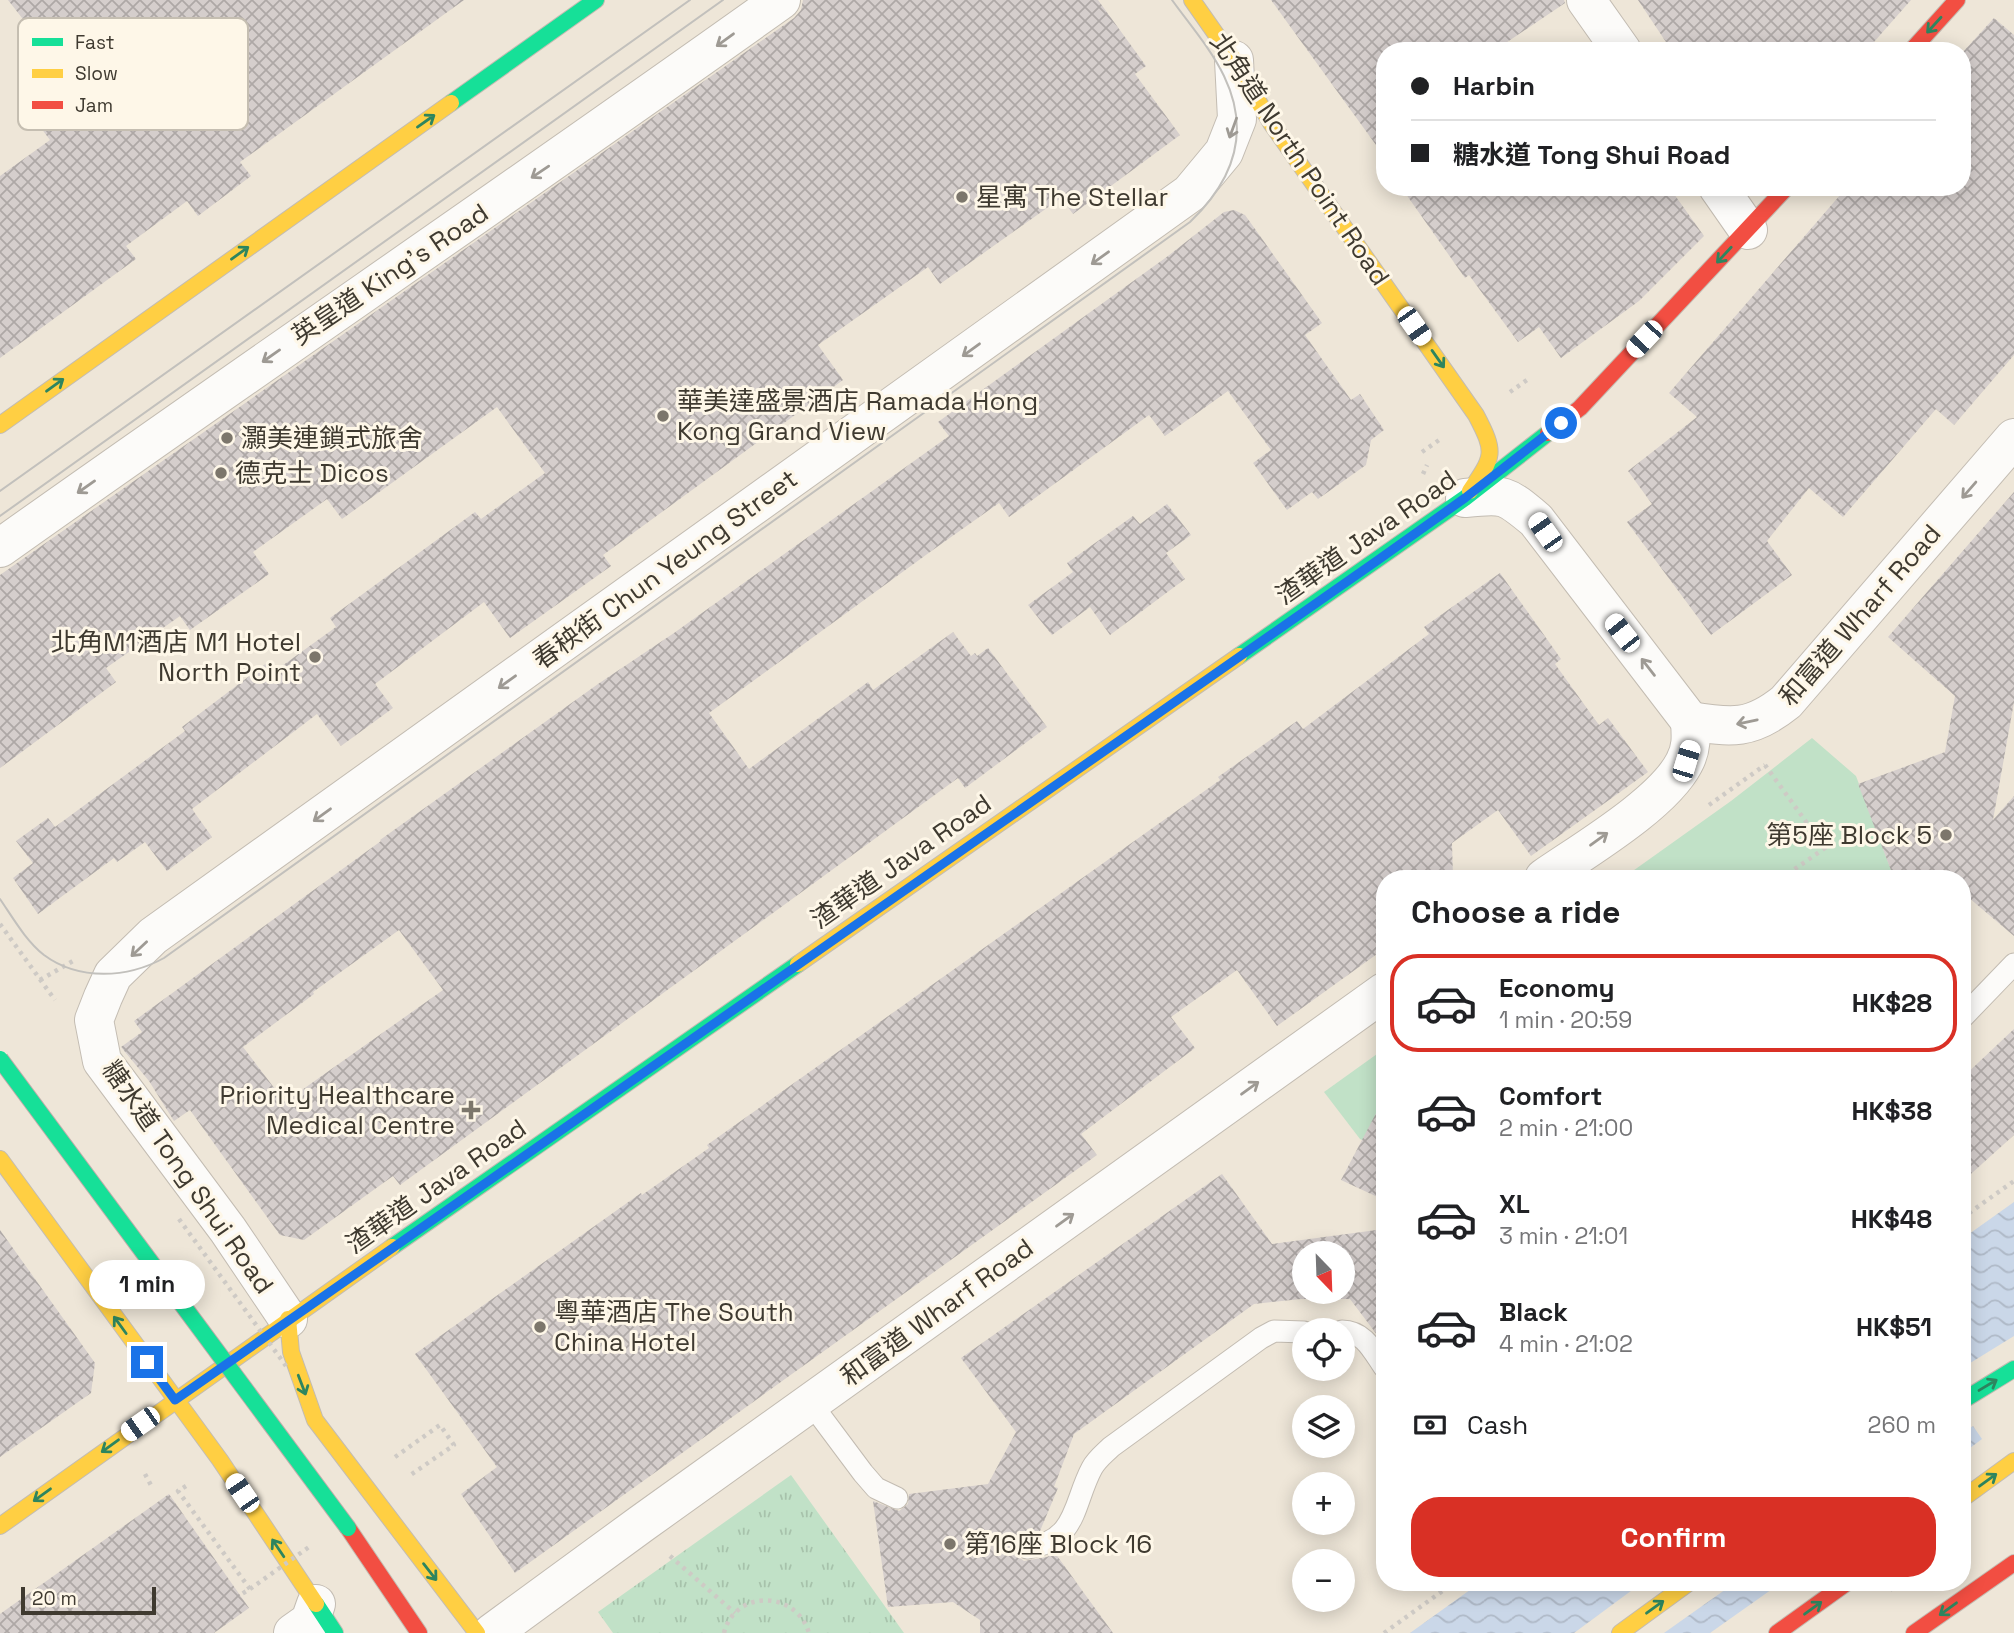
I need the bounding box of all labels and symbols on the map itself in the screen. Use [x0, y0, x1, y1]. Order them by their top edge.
one-way arrow [1926, 16, 1943, 33]
legend [18, 18, 248, 130]
street label: 北角道 North Point Road [1203, 26, 1397, 292]
text: Fast [75, 30, 115, 55]
one-way arrow [716, 33, 735, 47]
text: Slow [75, 61, 118, 86]
text: Jam [75, 93, 113, 118]
one-way arrow [416, 113, 435, 128]
one-way arrow [1226, 116, 1238, 138]
one-way arrow [531, 165, 550, 179]
place label: 星寓 The Stellar [976, 180, 1168, 214]
marker: 星寓 The Stellar [954, 189, 970, 205]
street label: 英皇道 King's Road [285, 196, 495, 352]
one-way arrow [230, 245, 249, 260]
one-way arrow [1715, 246, 1732, 263]
one-way arrow [1091, 251, 1110, 265]
car [1394, 303, 1435, 349]
car [1622, 316, 1667, 362]
one-way arrow [962, 343, 981, 357]
one-way arrow [262, 349, 281, 363]
one-way arrow [1431, 349, 1445, 368]
one-way arrow [45, 378, 64, 392]
place label: 華美達盛景酒店 Ramada Hong Kong Grand View [677, 384, 1038, 448]
route start [1545, 407, 1577, 439]
marker: 華美達盛景酒店 Ramada Hong Kong Grand View [655, 408, 671, 424]
place label: 灝美連鎖式旅舍 [241, 421, 423, 455]
marker: 灝美連鎖式旅舍 [219, 430, 235, 446]
place label: 德克士 Dicos [235, 456, 389, 490]
street label: 春秧街 Chun Yeung Street [526, 461, 804, 677]
street label: 渣華道 Java Road [1269, 462, 1463, 612]
marker: 德克士 Dicos [213, 465, 229, 481]
one-way arrow [77, 480, 96, 494]
one-way arrow [1961, 480, 1977, 498]
car [1525, 509, 1566, 555]
street label: 和富道 Wharf Road [1772, 517, 1948, 713]
car [1601, 610, 1644, 656]
place label: 北角M1酒店 M1 Hotel North Point [51, 625, 301, 689]
marker: 北角M1酒店 M1 Hotel North Point [307, 649, 323, 665]
one-way arrow [1640, 658, 1655, 677]
one-way arrow [498, 675, 517, 689]
one-way arrow [1737, 717, 1759, 730]
car [1670, 738, 1703, 784]
street label: 渣華道 Java Road [804, 786, 998, 936]
one-way arrow [313, 807, 332, 822]
place label: 第5座 Block 5 [1766, 818, 1932, 852]
marker: 第5座 Block 5 [1938, 827, 1954, 843]
one-way arrow [1589, 832, 1608, 846]
one-way arrow [131, 940, 148, 957]
street label: 糖水道 Tong Shui Road [95, 1054, 281, 1300]
place label: Priority Healthcare Medical Centre [220, 1078, 455, 1142]
one-way arrow [1240, 1081, 1259, 1095]
marker: Priority Healthcare Medical Centre [461, 1100, 481, 1120]
street label: 渣華道 Java Road [339, 1111, 533, 1261]
one-way arrow [1055, 1213, 1074, 1227]
street label: 和富道 Wharf Road [834, 1231, 1040, 1393]
north arrow [1292, 1241, 1354, 1304]
callout: 1 min [89, 1260, 205, 1310]
place label: 粵華酒店 The South China Hotel [554, 1295, 794, 1359]
one-way arrow [113, 1316, 127, 1335]
marker: 粵華酒店 The South China Hotel [532, 1319, 548, 1335]
route end [131, 1346, 163, 1378]
one-way arrow [296, 1374, 309, 1396]
one-way arrow [1977, 1378, 1997, 1392]
car [117, 1403, 164, 1445]
one-way arrow [100, 1438, 119, 1453]
car [222, 1470, 263, 1516]
one-way arrow [1978, 1473, 1997, 1487]
one-way arrow [33, 1488, 52, 1502]
place label: 第16座 Block 16 [964, 1527, 1152, 1561]
marker: 第16座 Block 16 [942, 1536, 958, 1552]
one-way arrow [271, 1538, 285, 1558]
one-way arrow [422, 1562, 437, 1580]
scale bar [21, 1584, 156, 1616]
one-way arrow [1645, 1600, 1664, 1615]
one-way arrow [1803, 1600, 1822, 1615]
one-way arrow [1939, 1602, 1958, 1616]

